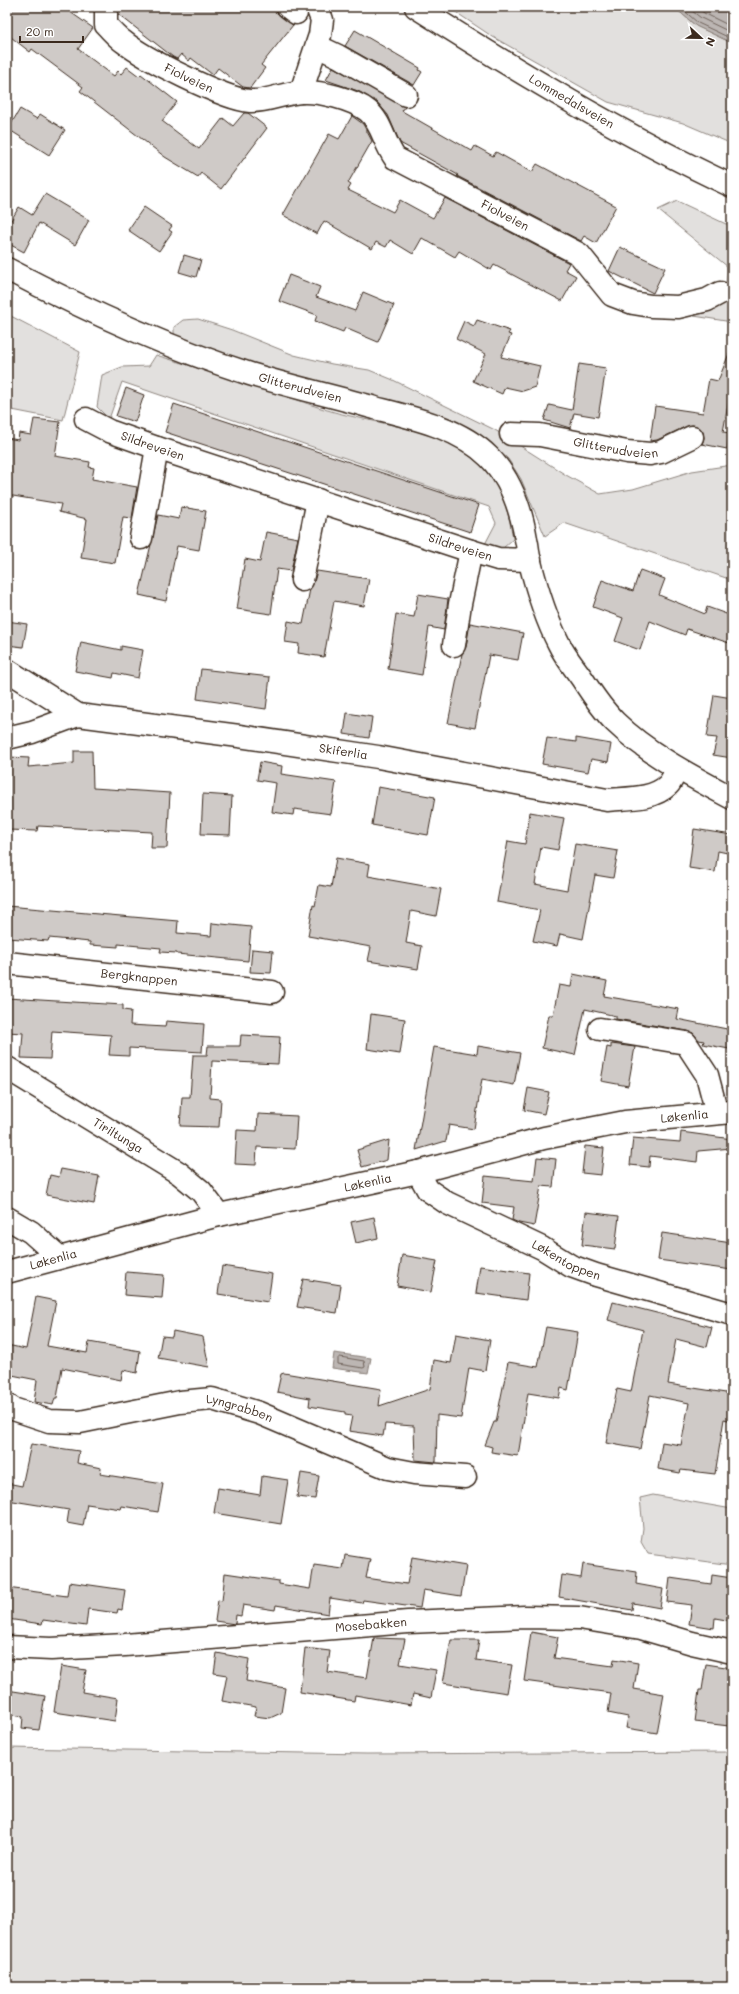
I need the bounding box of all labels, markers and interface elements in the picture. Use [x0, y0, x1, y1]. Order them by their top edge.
scale bar [20, 18, 83, 44]
north arrow [681, 18, 721, 58]
text: 20 m [26, 23, 54, 39]
text: N [702, 35, 719, 49]
street label: Fiolveien [162, 59, 216, 96]
street label: Lommedalsveien [527, 70, 617, 131]
street label: Fiolveien [479, 195, 532, 234]
street label: Glitterudveien [257, 368, 344, 406]
street label: Sildreveien [119, 427, 187, 463]
street label: Glitterudveien [572, 433, 659, 461]
street label: Sildreveien [427, 529, 494, 564]
street label: Skiferlia [318, 739, 369, 762]
street label: Bergknappen [100, 964, 179, 989]
street label: Løkenlia [660, 1105, 709, 1126]
street label: Tiriltunga [90, 1113, 147, 1156]
street label: Løkenlia [343, 1169, 393, 1195]
street label: Løkentoppen [530, 1235, 603, 1283]
street label: Løkenlia [28, 1245, 78, 1273]
street label: Lyngrabben [205, 1390, 276, 1425]
street label: Mosebakken [334, 1613, 407, 1635]

